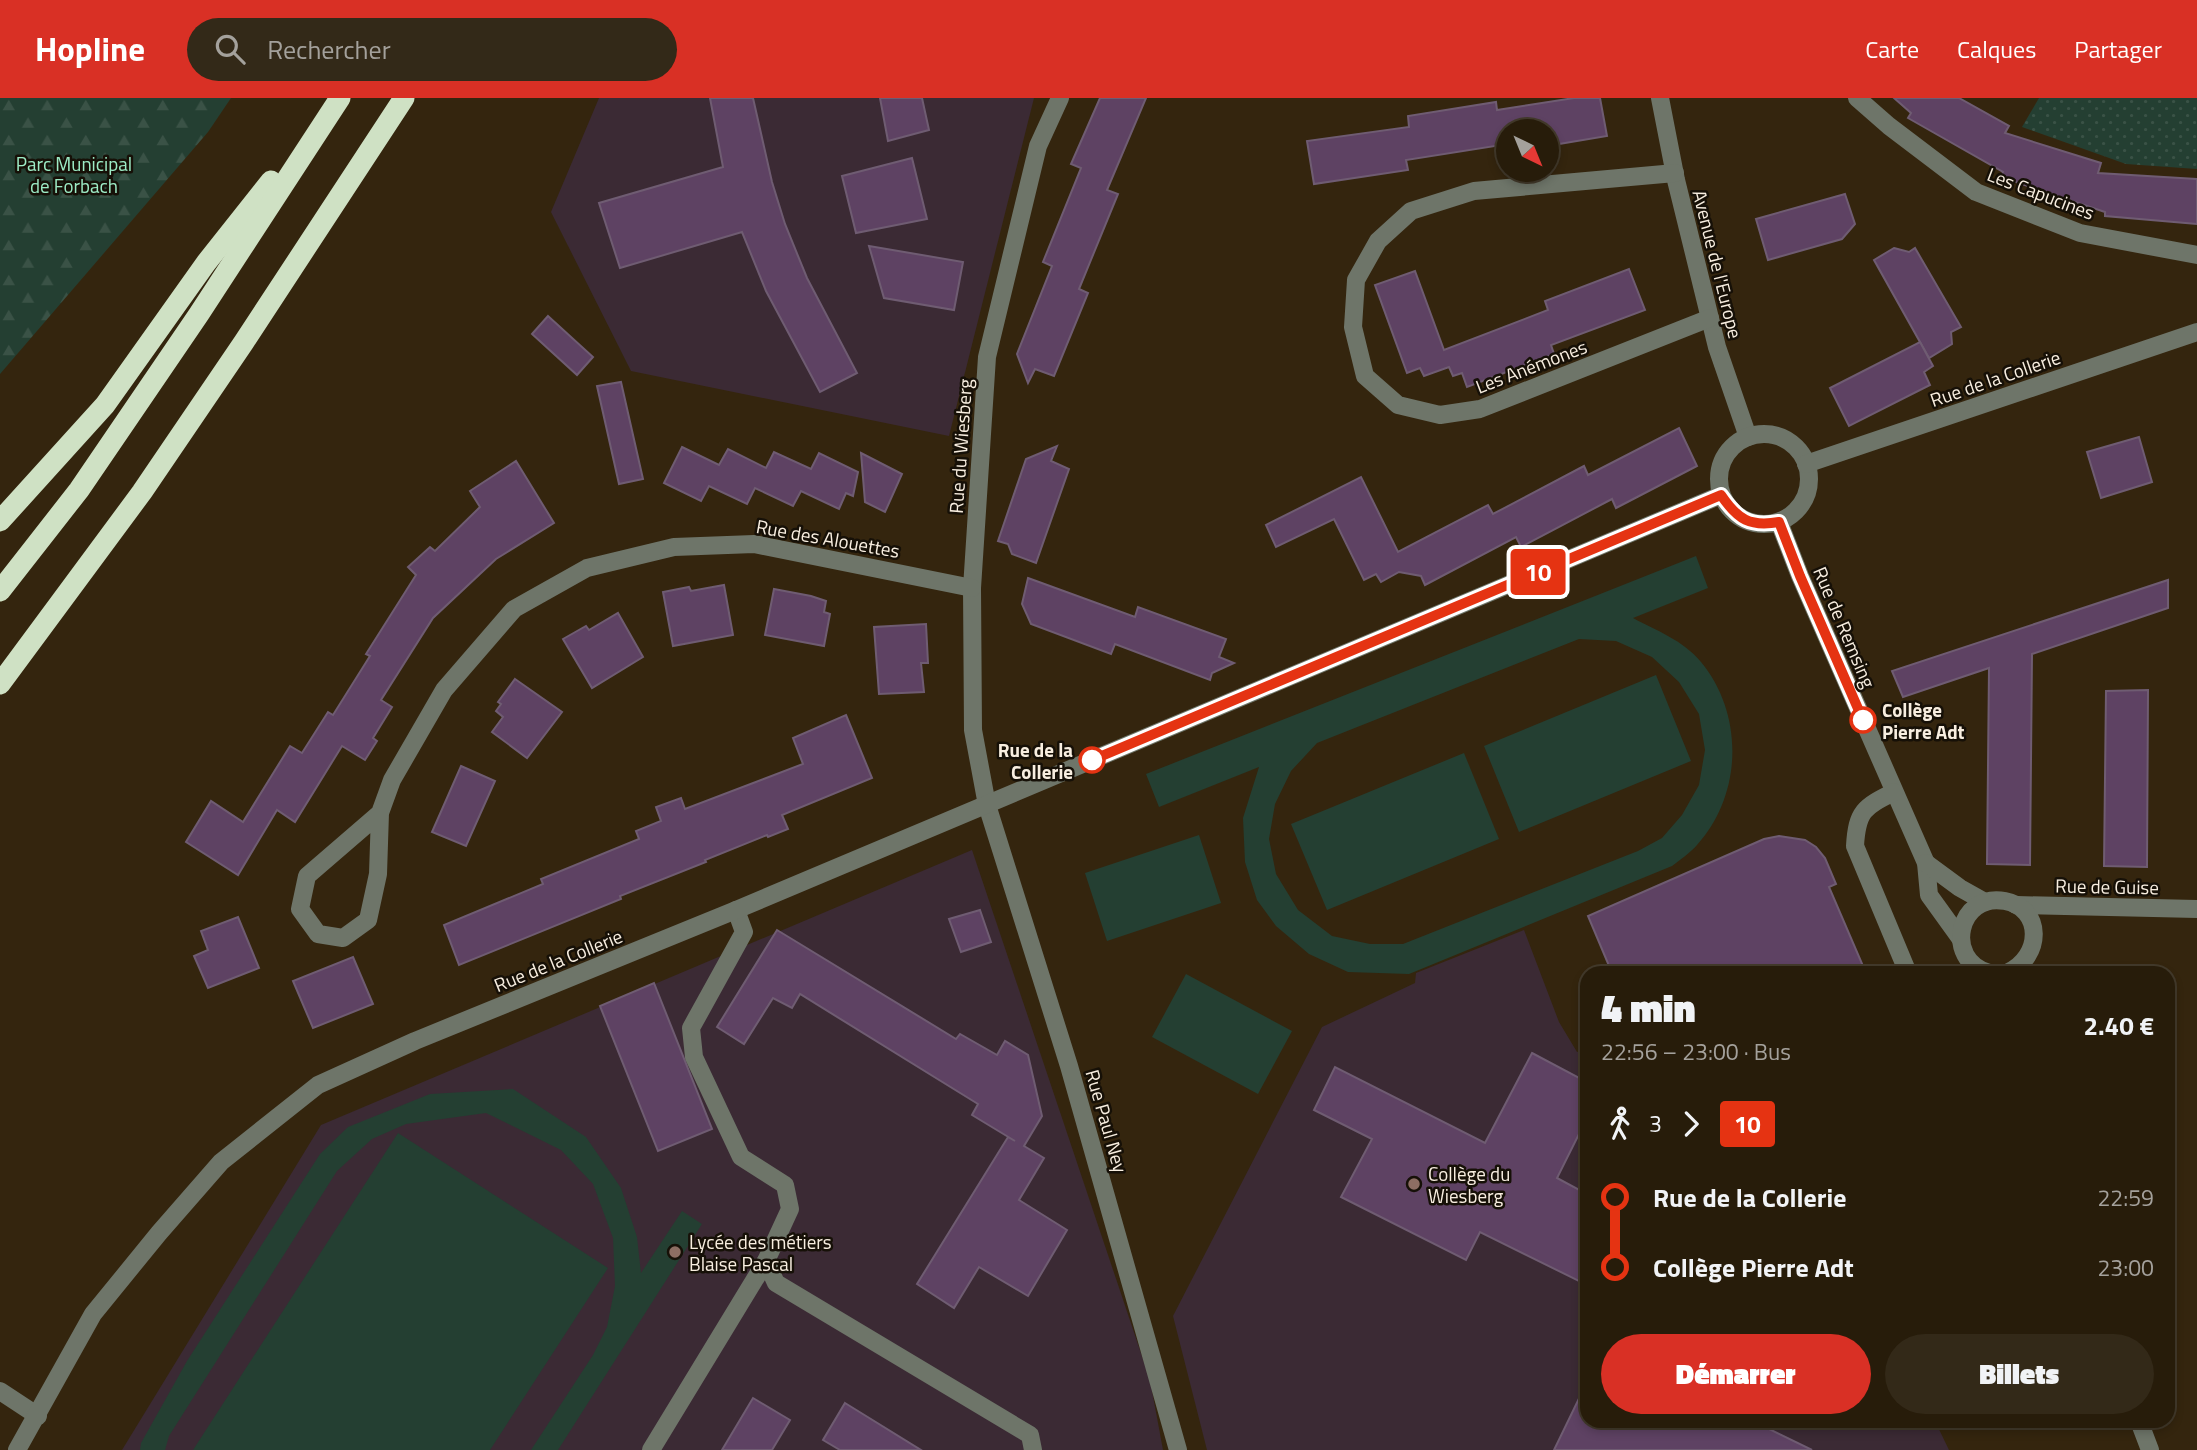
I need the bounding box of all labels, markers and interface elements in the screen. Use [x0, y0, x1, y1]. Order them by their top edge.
search box [187, 18, 677, 81]
text: Hopline [35, 24, 145, 74]
icon: search [211, 30, 249, 68]
text: Rechercher [267, 30, 391, 69]
text: Carte [1865, 31, 1919, 67]
text: Calques [1957, 31, 2036, 67]
text: Partager [2074, 31, 2162, 67]
north arrow [1496, 119, 1559, 182]
map controls [1496, 119, 1559, 182]
park label: Parc Municipal de Forbach [16, 149, 132, 200]
street label: Les Capucines [1983, 159, 2099, 227]
street label: Avenue de l'Europe [1686, 187, 1750, 341]
street label: Les Anémones [1471, 331, 1591, 401]
street label: Rue de la Collerie [1926, 342, 2064, 414]
street label: Rue du Wiesberg [941, 377, 979, 514]
street label: Rue des Alouettes [754, 511, 902, 565]
line badge: 10 [1506, 549, 1570, 595]
text: 10 [1525, 554, 1551, 590]
street label: Rue de Remsing [1806, 562, 1884, 692]
place label: Collège Pierre Adt [1882, 695, 1965, 746]
marker: Collège Pierre Adt [1850, 707, 1876, 733]
place label: Rue de la Collerie [998, 735, 1073, 786]
marker: Rue de la Collerie [1079, 747, 1105, 773]
street label: Rue de Guise [2055, 871, 2159, 901]
street label: Rue de la Collerie [489, 921, 627, 999]
text: 4 min [1601, 979, 1695, 1037]
text: 2.40 € [2083, 1006, 2154, 1045]
text: 22:56 – 23:00 · Bus [1601, 1034, 1791, 1069]
street label: Rue Paul Ney [1078, 1066, 1136, 1176]
icon: walk [1601, 1105, 1639, 1143]
icon: forward [1672, 1105, 1710, 1143]
text: 3 [1649, 1106, 1662, 1141]
text: 10 [1734, 1106, 1761, 1142]
place label: Collège du Wiesberg [1428, 1159, 1510, 1210]
marker: Collège du Wiesberg [1406, 1176, 1422, 1192]
text: Rue de la Collerie [1653, 1178, 1846, 1217]
text: 22:59 [2097, 1180, 2154, 1215]
place label: Lycée des métiers Blaise Pascal [689, 1227, 832, 1278]
marker: Lycée des métiers Blaise Pascal [667, 1244, 683, 1260]
text: Collège Pierre Adt [1653, 1248, 1854, 1287]
text: 23:00 [2097, 1250, 2154, 1285]
button: Démarrer [1601, 1334, 1871, 1414]
button: Billets [1885, 1334, 2154, 1414]

